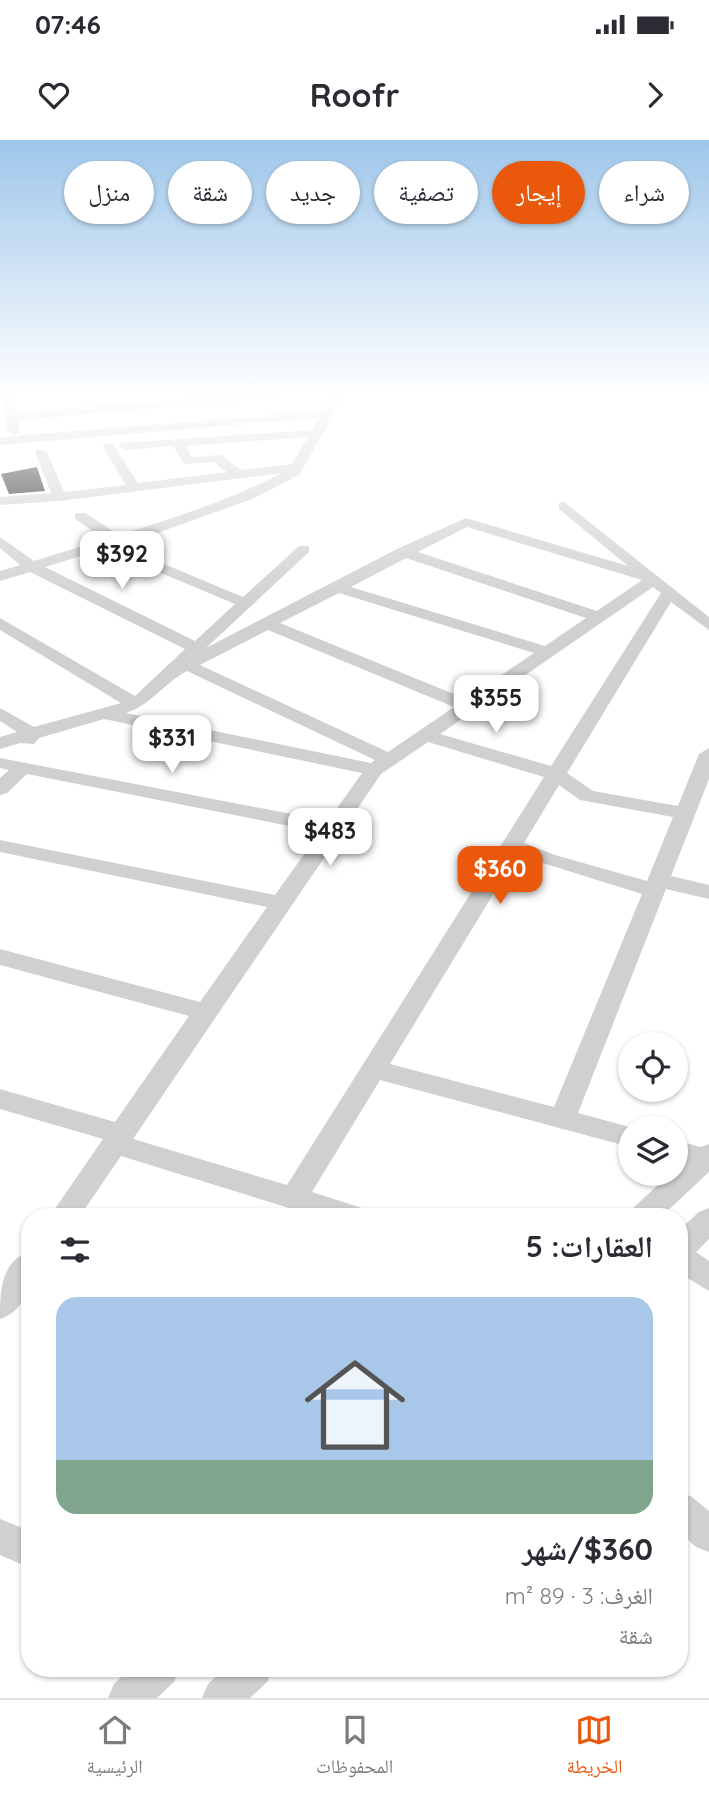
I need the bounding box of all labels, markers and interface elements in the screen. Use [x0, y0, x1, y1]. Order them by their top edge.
text: 07:46 [35, 8, 101, 41]
text: Roofr [310, 75, 399, 115]
icon: heart [35, 76, 73, 114]
icon: forward [636, 76, 674, 114]
chip: منزل [64, 161, 154, 224]
chip: شقة [168, 161, 252, 224]
chip: جديد [266, 161, 360, 224]
chip: تصفية [374, 161, 478, 224]
chip: إيجار [492, 161, 585, 224]
chip: شراء [599, 161, 689, 224]
pin: $392 [81, 532, 163, 591]
text: $392 [96, 539, 148, 568]
pin: $355 [455, 676, 537, 735]
text: $355 [470, 683, 522, 712]
pin: $331 [131, 716, 213, 775]
text: $331 [148, 723, 196, 752]
pin: $483 [289, 808, 371, 868]
text: $483 [304, 816, 356, 845]
pin: $360 [459, 846, 541, 906]
text: $360 [474, 854, 526, 883]
map controls [618, 1032, 688, 1186]
button: locate [618, 1032, 688, 1102]
button: layers [618, 1116, 688, 1186]
text: العقارات: 5 [526, 1227, 653, 1265]
icon: filters [56, 1231, 94, 1269]
icon: home [292, 1342, 418, 1468]
text: $360/شهر [522, 1530, 653, 1568]
text: الغرف: 3 · 89 m² [505, 1581, 653, 1610]
text: شقة [619, 1621, 653, 1650]
tab: الرئيسية [87, 1711, 143, 1785]
tab: المحفوظات [316, 1711, 393, 1785]
tab: الخريطة [567, 1711, 622, 1785]

